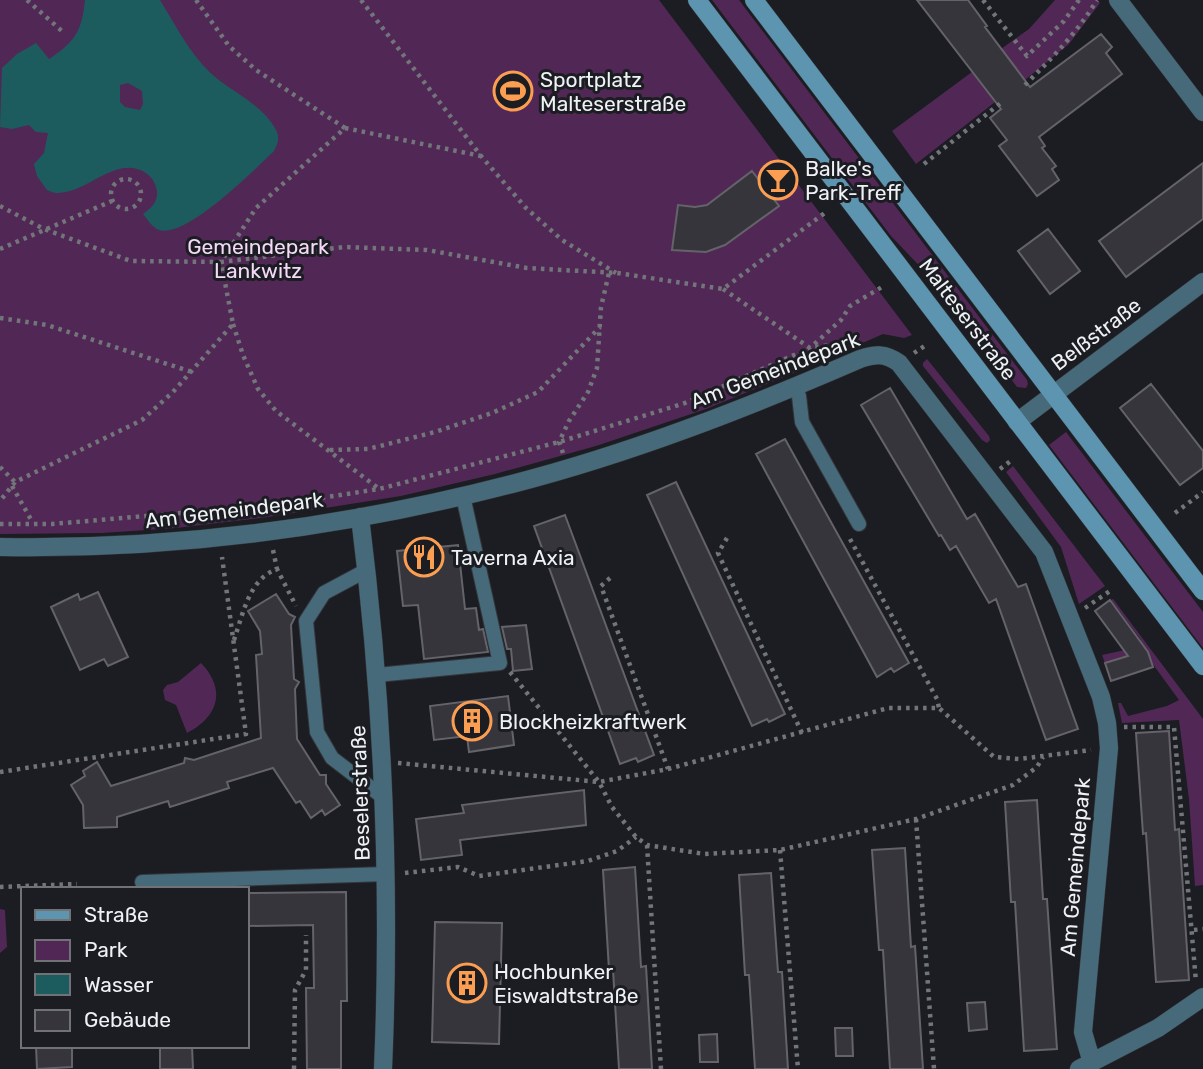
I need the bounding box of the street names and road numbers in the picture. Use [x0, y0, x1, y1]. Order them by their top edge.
street label: Malteserstraße [914, 253, 1022, 385]
street label: Belßstraße [1046, 292, 1146, 376]
street label: Am Gemeindepark [687, 326, 863, 414]
street label: Am Gemeindepark [143, 487, 325, 533]
street label: Beselerstraße [345, 725, 375, 861]
street label: Am Gemeindepark [1055, 776, 1095, 957]

